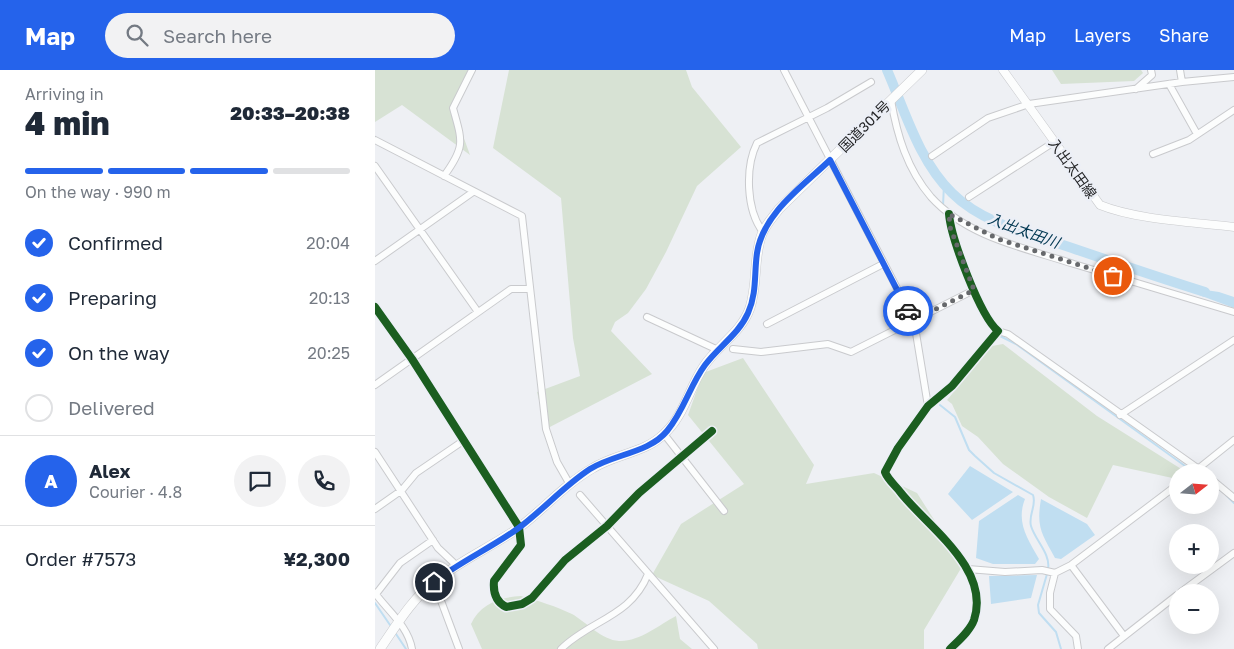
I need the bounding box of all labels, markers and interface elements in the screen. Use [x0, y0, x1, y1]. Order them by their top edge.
search box [105, 13, 455, 58]
text: Map [25, 21, 75, 50]
icon: search [123, 21, 151, 49]
text: Search here [163, 24, 272, 47]
text: Map [1009, 24, 1046, 46]
text: Layers [1074, 24, 1131, 46]
text: Share [1159, 24, 1209, 46]
text: Arriving in [25, 84, 104, 104]
street label: 国道301号 [835, 97, 893, 155]
text: 20:33–20:38 [230, 101, 350, 124]
text: 4 min [25, 104, 110, 142]
street label: 入出太田線 [1046, 135, 1100, 201]
text: On the way · 990 m [25, 182, 171, 202]
water label: 入出太田川 [986, 209, 1064, 252]
icon: check [25, 229, 53, 257]
text: Confirmed [68, 231, 163, 254]
text: 20:04 [306, 233, 350, 253]
pin [1092, 255, 1134, 297]
icon: bag [1099, 262, 1127, 290]
icon: check [25, 284, 53, 312]
text: Preparing [68, 286, 157, 309]
courier [883, 286, 933, 336]
text: 20:13 [309, 288, 350, 308]
icon: car [894, 297, 922, 325]
icon: check [25, 339, 53, 367]
text: On the way [68, 341, 170, 364]
text: 20:25 [307, 343, 350, 363]
text: Delivered [68, 396, 155, 419]
button: chat [234, 455, 286, 507]
button: phone [298, 455, 350, 507]
text: Alex [89, 459, 130, 482]
north arrow [1169, 464, 1219, 514]
map controls [1169, 464, 1219, 634]
text: A [44, 469, 58, 492]
text: Courier · 4.8 [89, 482, 182, 502]
button: + [1169, 524, 1219, 574]
text: Order #7573 [25, 547, 136, 570]
text: ¥2,300 [283, 547, 350, 570]
pin [413, 561, 455, 603]
icon: home [420, 568, 448, 596]
button: − [1169, 584, 1219, 634]

